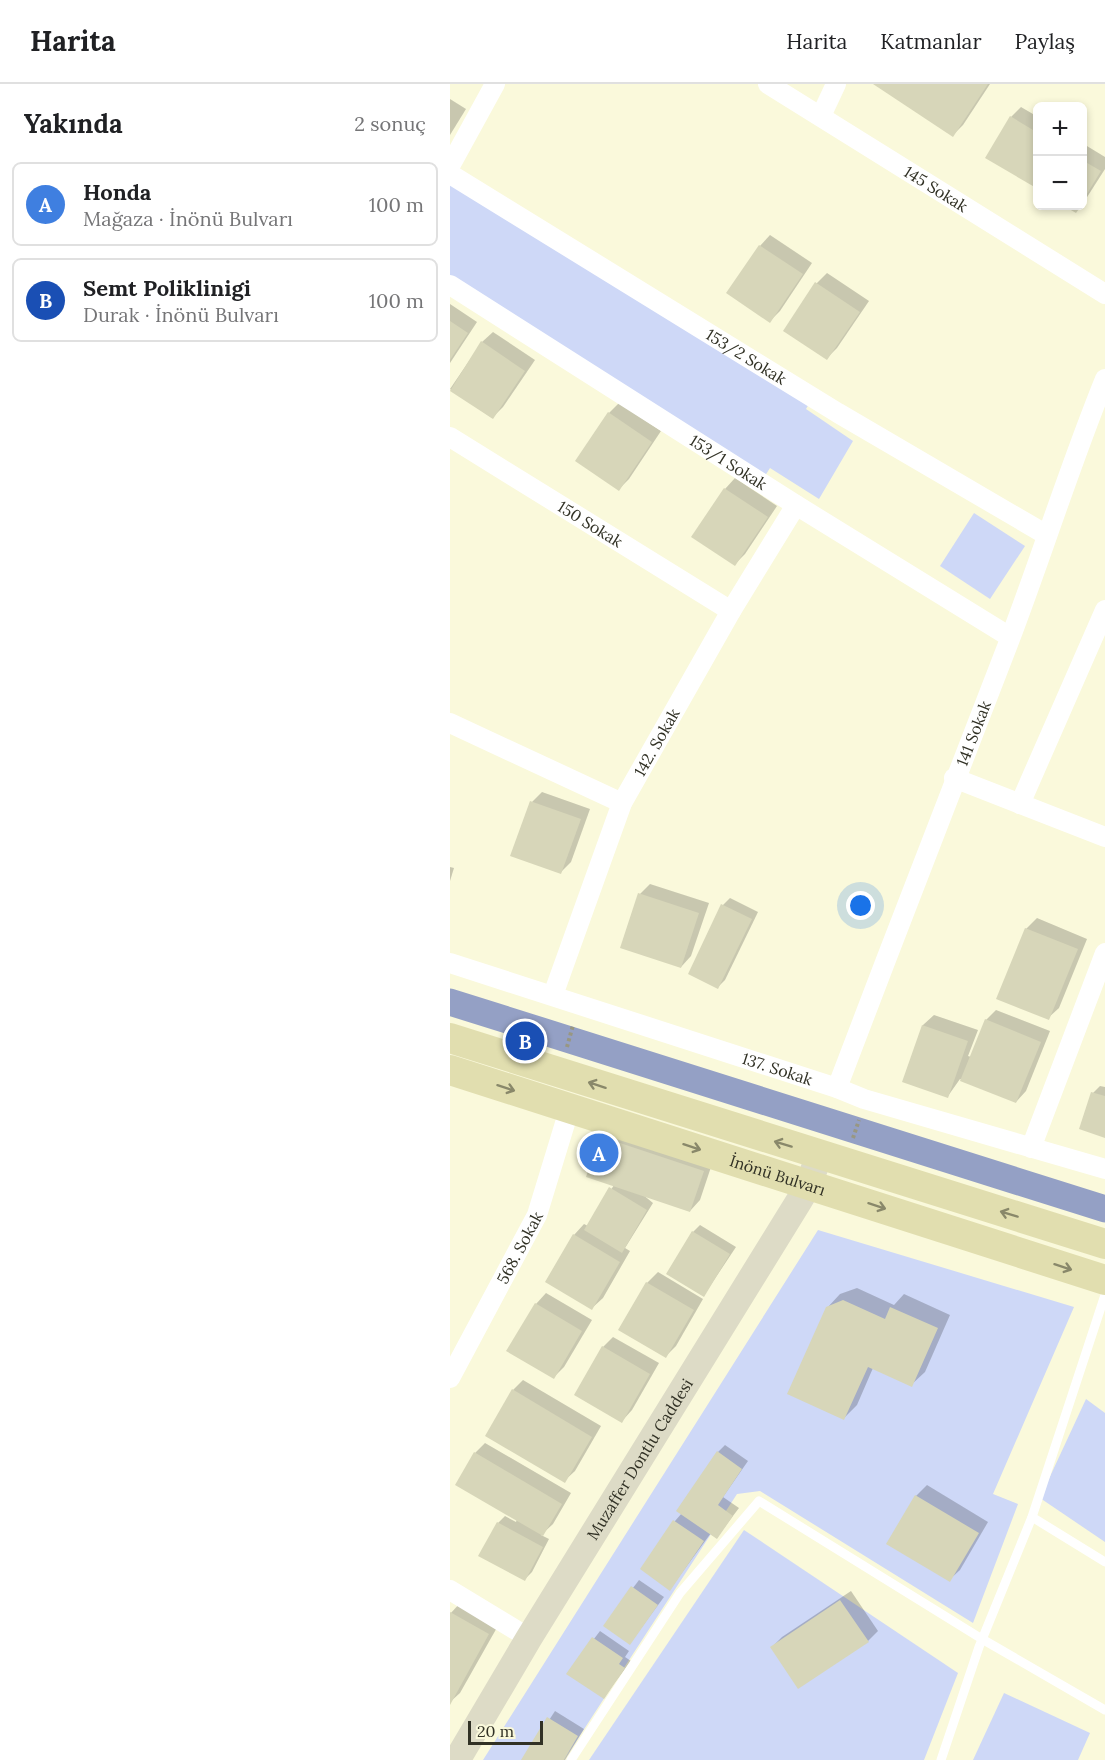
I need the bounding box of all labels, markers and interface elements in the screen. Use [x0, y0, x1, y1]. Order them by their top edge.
text: Harita [30, 23, 116, 59]
text: Harita [786, 28, 847, 55]
text: Katmanlar [880, 28, 982, 55]
text: Paylaş [1015, 28, 1075, 55]
map controls [1033, 102, 1087, 210]
button: + [1033, 102, 1087, 156]
text: Yakında [24, 107, 123, 140]
text: 2 sonuç [354, 111, 426, 136]
button: − [1033, 156, 1087, 210]
street label: 145 Sokak [900, 161, 972, 216]
text: Honda [83, 178, 151, 206]
text: A [39, 192, 52, 217]
text: 100 m [369, 192, 424, 217]
text: Mağaza · İnönü Bulvarı [83, 206, 293, 231]
text: Semt Poliklinigi [83, 274, 251, 302]
text: B [39, 288, 52, 313]
text: 100 m [369, 288, 424, 313]
text: Durak · İnönü Bulvarı [83, 302, 279, 327]
street label: 153/2 Sokak [702, 324, 790, 389]
street label: 153/1 Sokak [686, 430, 771, 494]
street label: 150 Sokak [554, 496, 627, 552]
street label: 141 Sokak [952, 697, 995, 769]
street label: 142. Sokak [629, 704, 684, 780]
your location [846, 891, 875, 920]
pin: B [506, 1018, 544, 1064]
street label: 137. Sokak [739, 1048, 816, 1090]
one-way arrow [588, 1079, 607, 1090]
one-way arrow [496, 1083, 515, 1094]
pin: A [580, 1130, 618, 1176]
one-way arrow [774, 1138, 793, 1149]
one-way arrow [682, 1142, 701, 1153]
street label: İnönü Bulvarı [727, 1150, 828, 1200]
one-way arrow [867, 1202, 886, 1213]
street label: 568. Sokak [492, 1207, 547, 1287]
one-way arrow [1000, 1208, 1019, 1219]
one-way arrow [1053, 1262, 1072, 1273]
street label: Muzaffer Dontlu Caddesi [582, 1375, 697, 1543]
scale bar [468, 1718, 543, 1746]
text: 20 m [477, 1721, 514, 1741]

